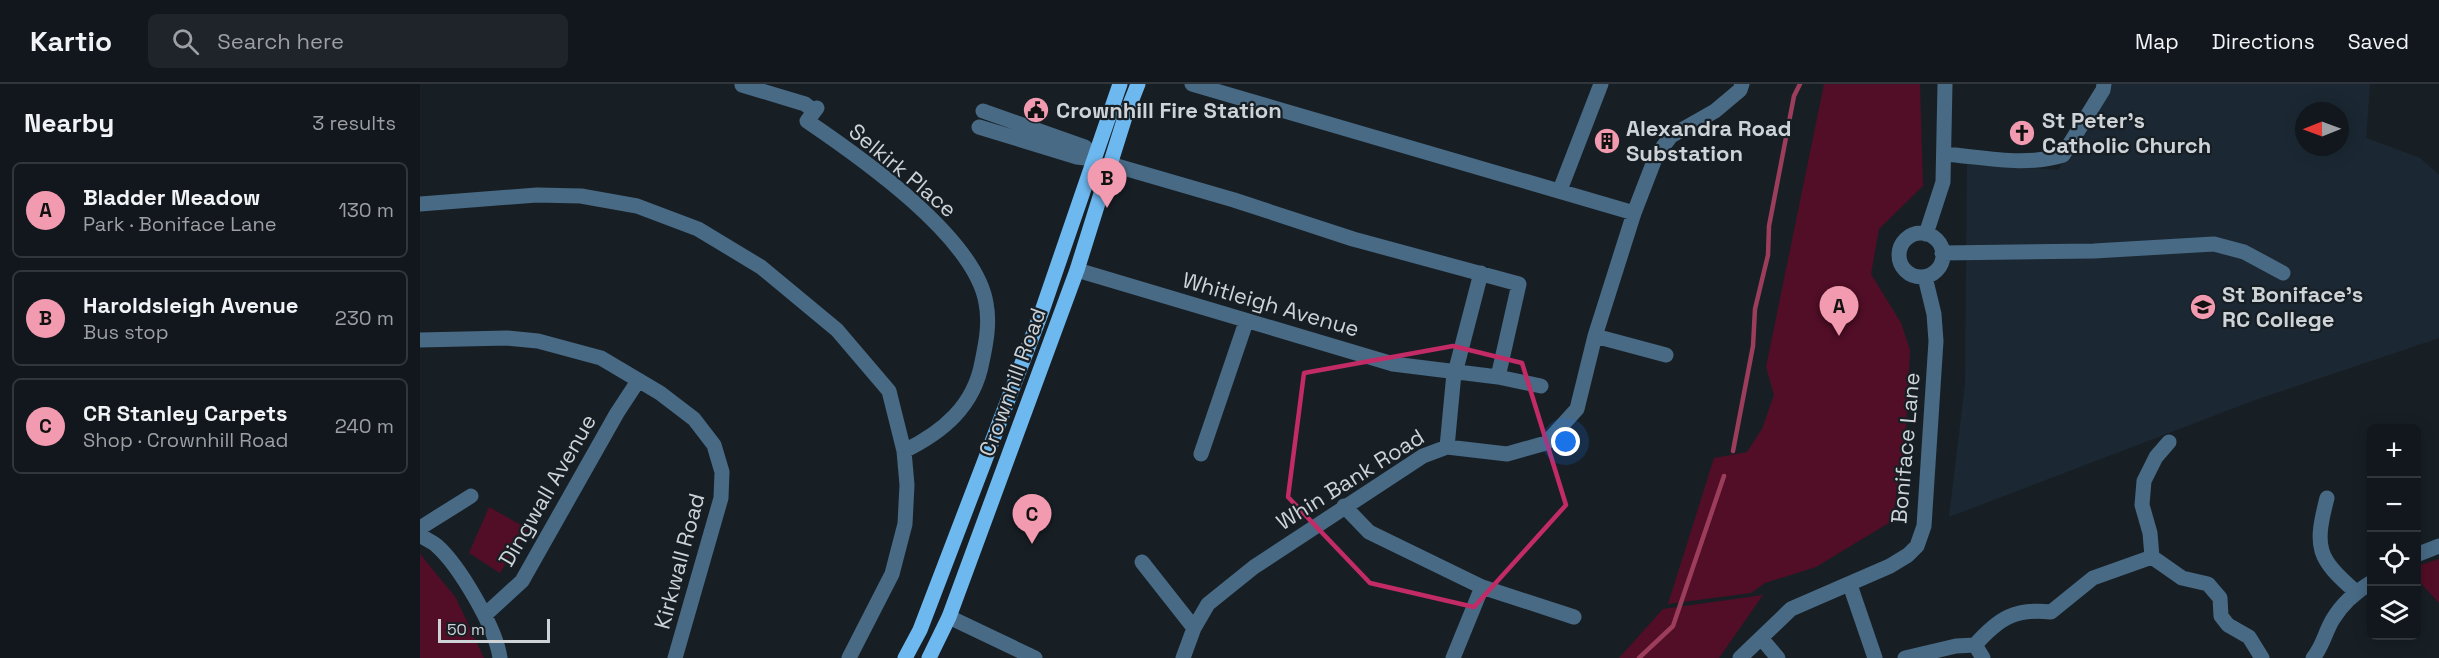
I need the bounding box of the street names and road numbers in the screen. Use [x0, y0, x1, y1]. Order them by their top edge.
street label: Selkirk Place [843, 117, 963, 223]
street label: Whitleigh Avenue [1179, 265, 1363, 343]
street label: Crownhill Road [972, 304, 1052, 460]
street label: Boniface Lane [1884, 371, 1926, 525]
street label: Dingwall Avenue [492, 409, 602, 571]
street label: Whin Bank Road [1271, 422, 1429, 536]
street label: Kirkwall Road [647, 490, 711, 632]

